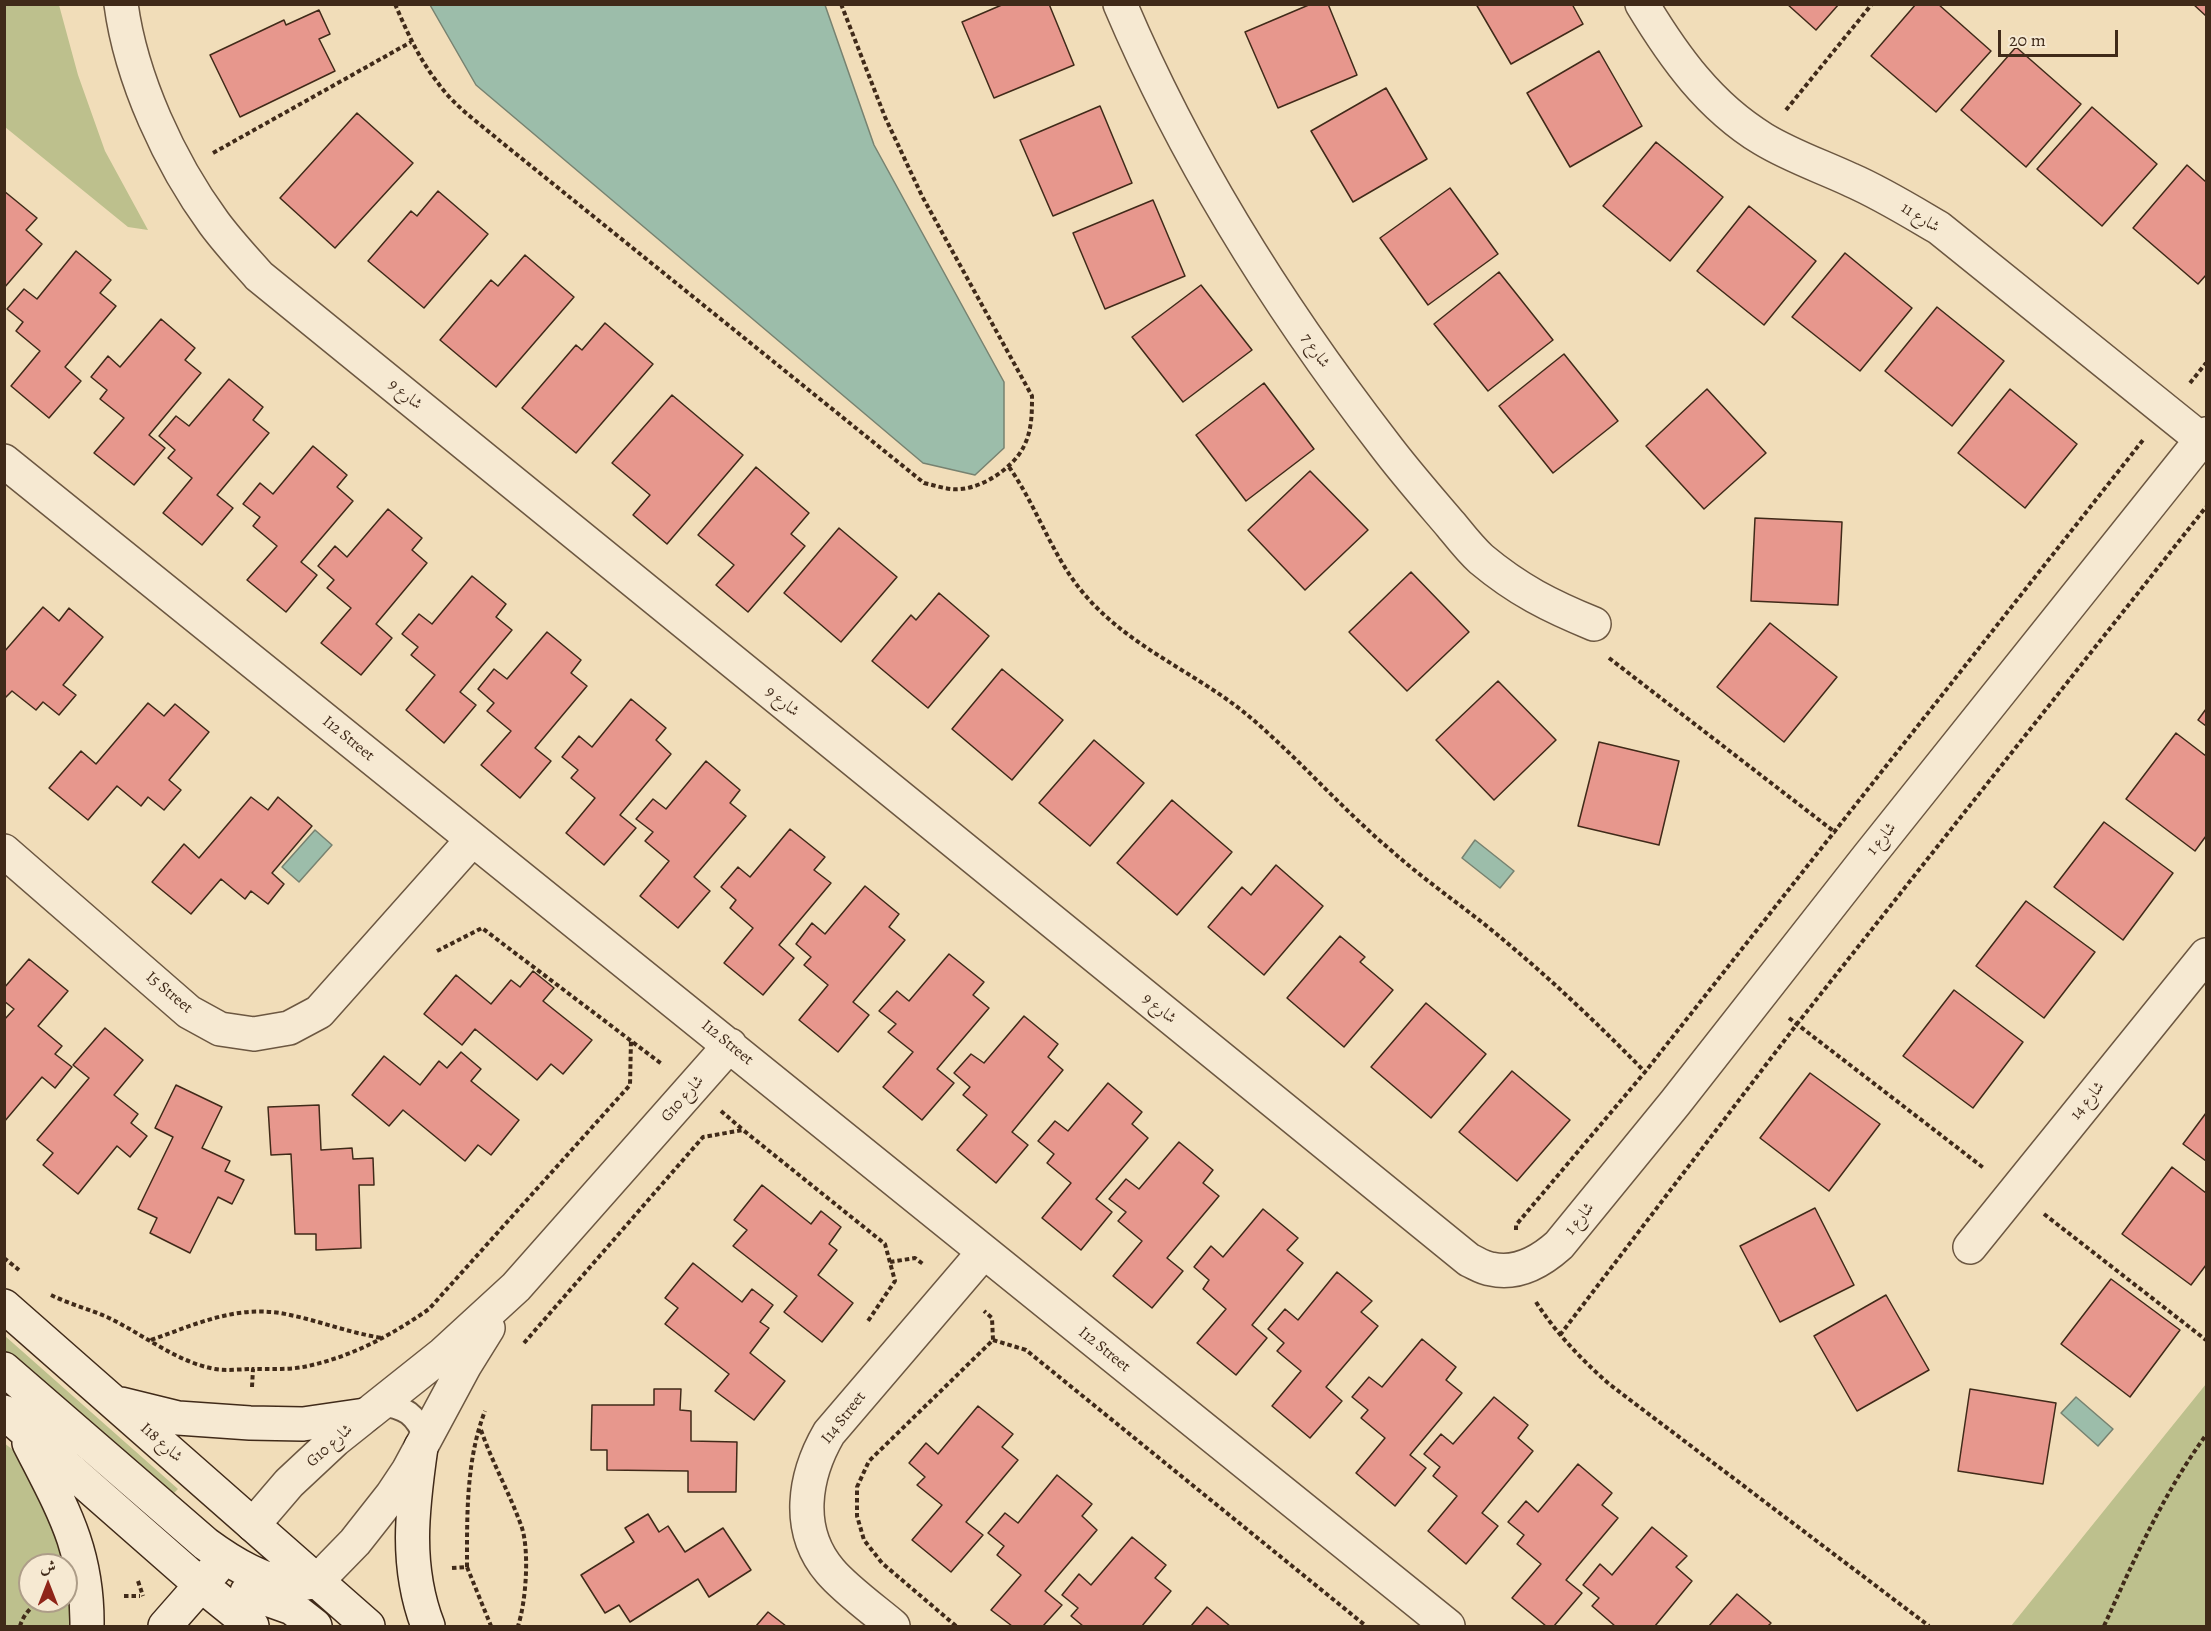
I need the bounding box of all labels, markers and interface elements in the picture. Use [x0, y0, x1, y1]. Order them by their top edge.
scale bar [2001, 18, 2121, 56]
text: 20 m [2009, 28, 2046, 52]
street label: شارع 11 [1897, 199, 1943, 237]
street label: شارع 7 [1296, 330, 1334, 372]
street label: شارع 9 [384, 376, 426, 414]
street label: شارع 9 [761, 683, 803, 721]
street label: I12 Street [318, 712, 378, 766]
street label: شارع 1 [1863, 819, 1901, 859]
street label: I5 Street [142, 968, 196, 1018]
street label: شارع 9 [1138, 990, 1180, 1028]
street label: I12 Street [697, 1016, 757, 1070]
street label: G10 شارع [658, 1072, 708, 1126]
street label: شارع 14 [2067, 1078, 2109, 1124]
street label: شارع 1 [1561, 1199, 1599, 1239]
street label: I12 Street [1074, 1323, 1134, 1377]
street label: I14 Street [818, 1388, 870, 1448]
street label: I18 شارع [136, 1419, 186, 1467]
street label: G10 شارع [303, 1420, 357, 1472]
north arrow [18, 1553, 78, 1613]
text: ش [40, 1556, 56, 1578]

